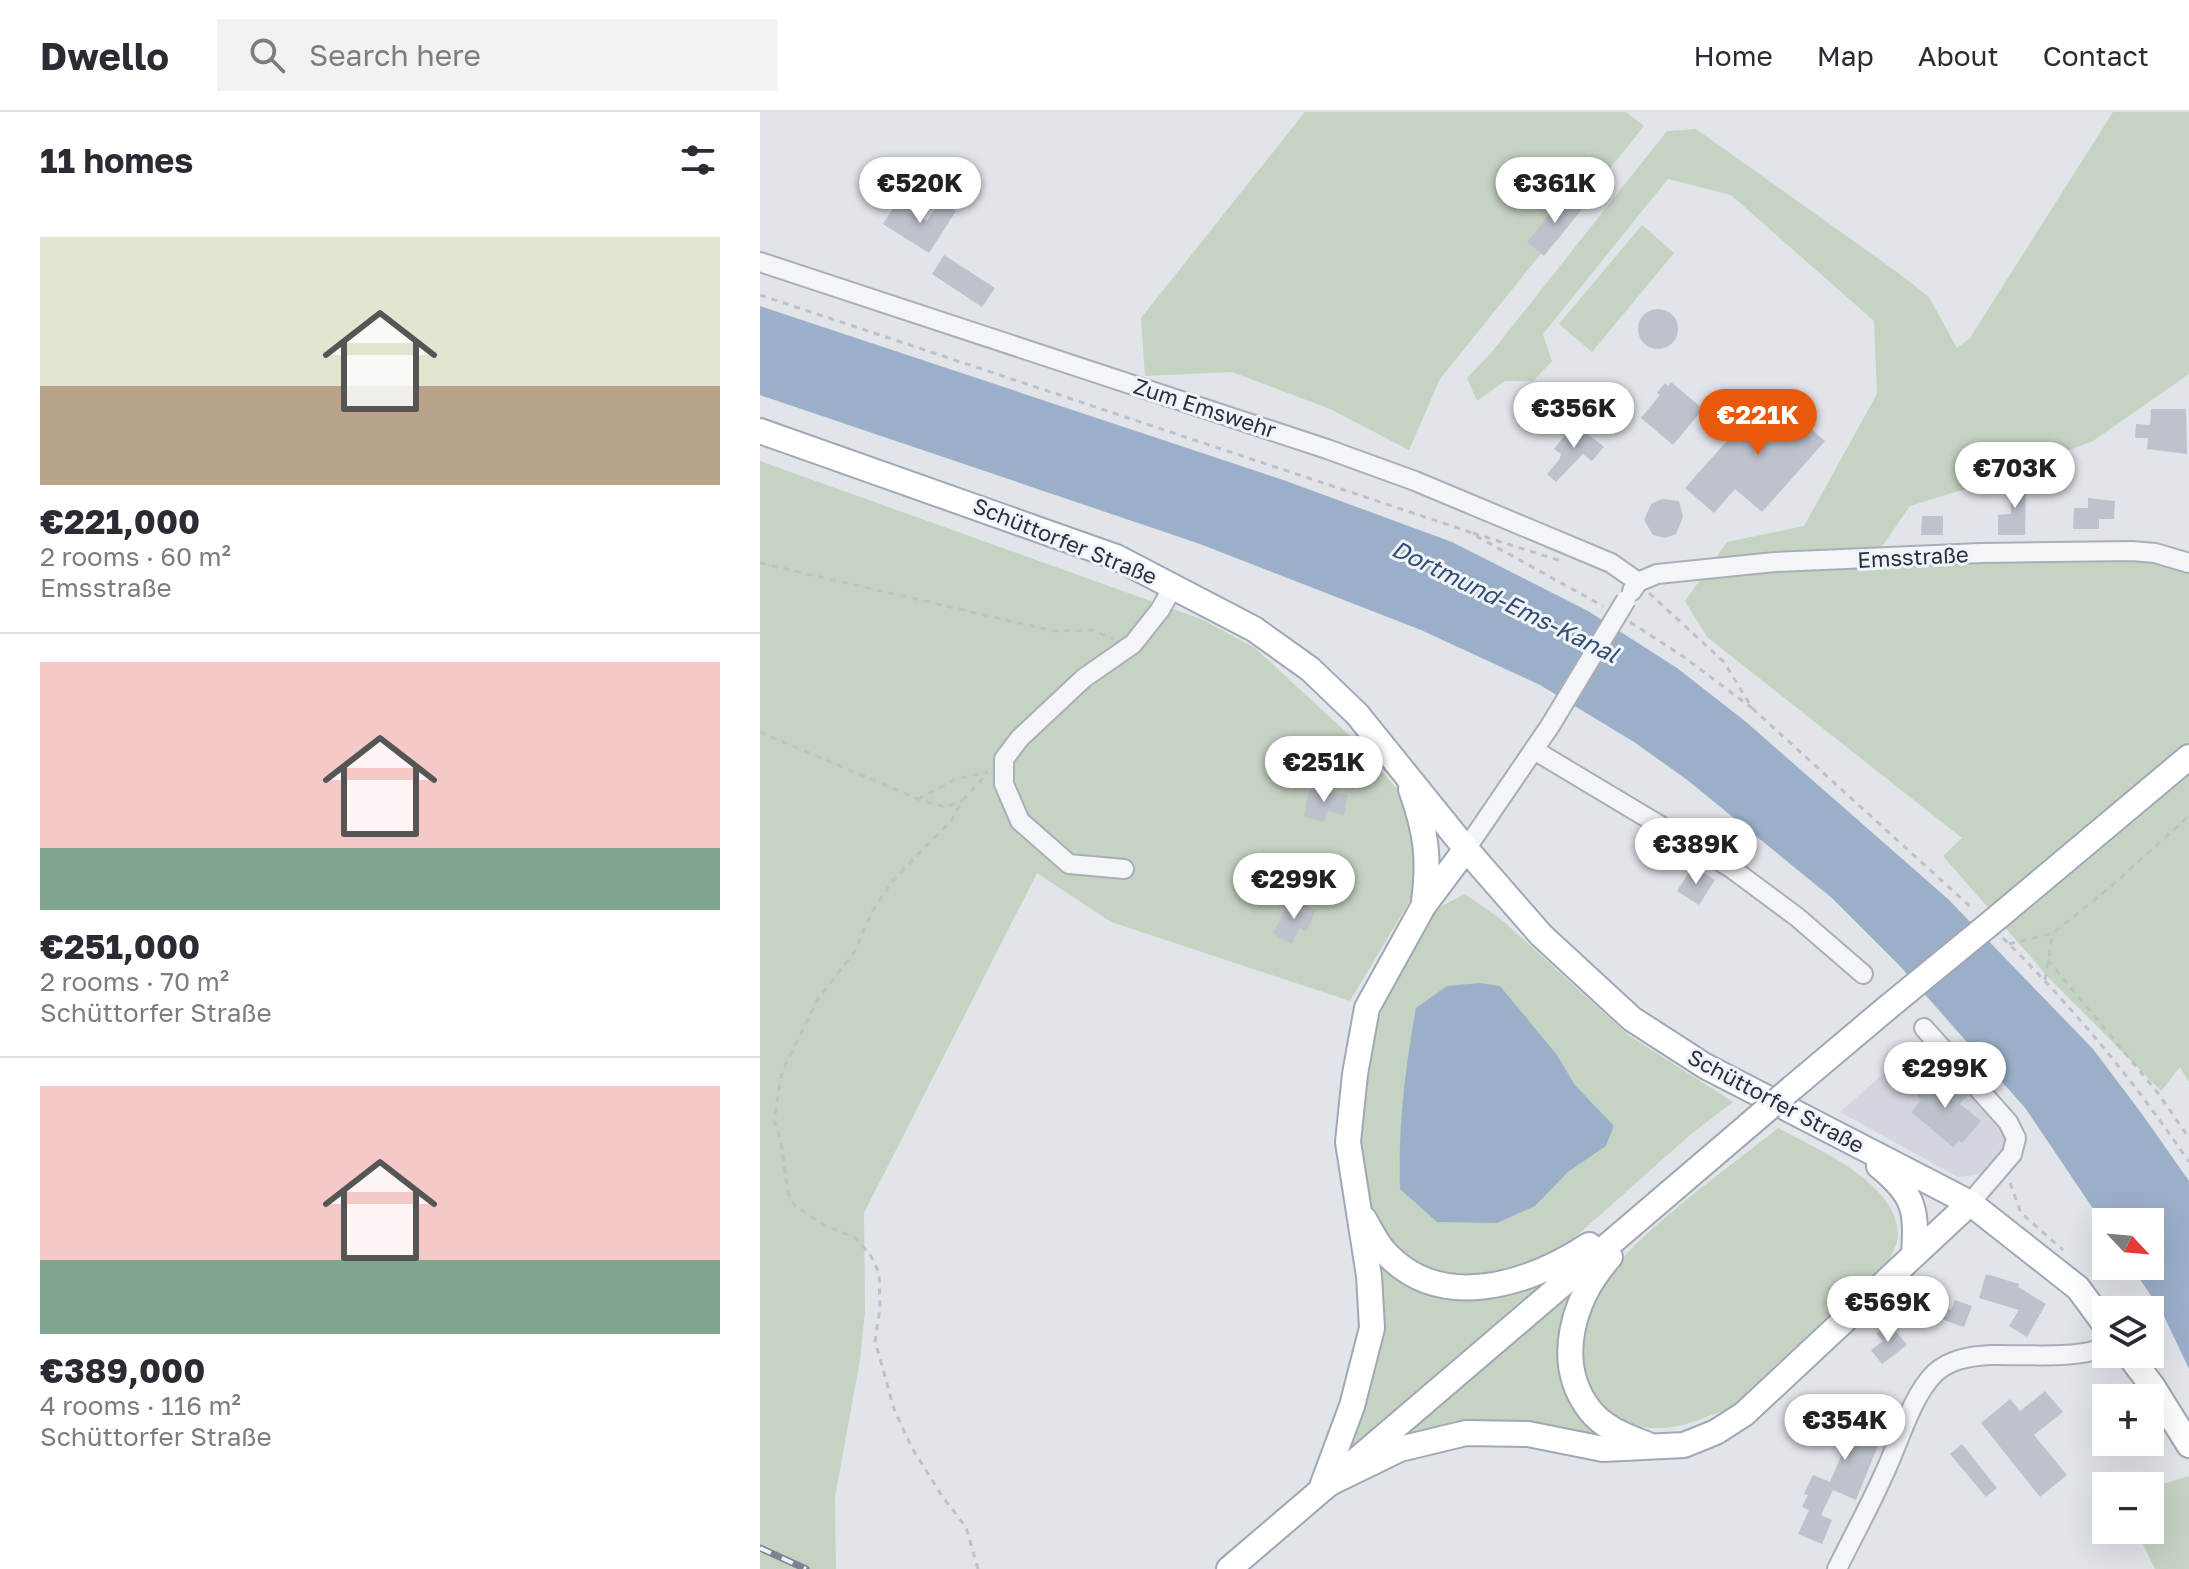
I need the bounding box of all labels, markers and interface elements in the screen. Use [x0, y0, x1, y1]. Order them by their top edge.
search box [217, 19, 777, 91]
text: Dwello [40, 33, 169, 78]
icon: search [245, 33, 289, 77]
text: Search here [309, 37, 481, 73]
text: Home [1694, 39, 1773, 72]
text: Map [1817, 39, 1874, 72]
text: About [1918, 39, 1999, 72]
text: Contact [2043, 39, 2149, 72]
icon: filters [676, 138, 720, 182]
text: 11 homes [40, 140, 193, 180]
pin: €520K [864, 157, 976, 225]
pin: €361K [1499, 157, 1611, 225]
text: €520K [877, 167, 963, 198]
text: €361K [1514, 167, 1596, 198]
icon: home [308, 289, 452, 433]
street label: Zum Emswehr [1131, 372, 1280, 443]
pin: €356K [1518, 382, 1630, 450]
pin: €221K [1702, 389, 1814, 457]
text: €356K [1531, 392, 1617, 423]
text: €221K [1717, 399, 1799, 430]
pin: €703K [1959, 442, 2071, 510]
text: €703K [1973, 452, 2057, 483]
street label: Schüttorfer Straße [969, 491, 1161, 590]
text: €221,000 [40, 501, 200, 541]
water label: Dortmund-Ems-Kanal [1388, 533, 1625, 669]
street label: Emsstraße [1857, 540, 1969, 573]
text: 2 rooms · 60 m² [40, 541, 231, 572]
text: Emsstraße [40, 572, 172, 603]
icon: home [308, 714, 452, 858]
pin: €251K [1268, 736, 1380, 804]
text: €251K [1283, 746, 1365, 777]
pin: €389K [1640, 818, 1752, 886]
text: €389K [1653, 828, 1739, 859]
pin: €299K [1238, 853, 1350, 921]
text: €299K [1251, 863, 1337, 894]
text: €251,000 [40, 926, 200, 966]
text: 2 rooms · 70 m² [40, 966, 229, 997]
text: Schüttorfer Straße [40, 997, 272, 1028]
pin: €299K [1889, 1042, 2001, 1110]
street label: Schüttorfer Straße [1683, 1043, 1869, 1158]
text: €299K [1902, 1052, 1988, 1083]
icon: home [308, 1138, 452, 1282]
north arrow [2092, 1208, 2164, 1280]
map controls [2092, 1208, 2164, 1544]
pin: €569K [1832, 1276, 1944, 1344]
text: €569K [1845, 1286, 1931, 1317]
button: layers [2092, 1296, 2164, 1368]
text: €389,000 [40, 1350, 205, 1390]
button: + [2092, 1384, 2164, 1456]
text: 4 rooms · 116 m² [40, 1390, 241, 1421]
pin: €354K [1789, 1394, 1901, 1462]
text: €354K [1802, 1404, 1888, 1435]
text: Schüttorfer Straße [40, 1421, 272, 1452]
button: − [2092, 1472, 2164, 1544]

